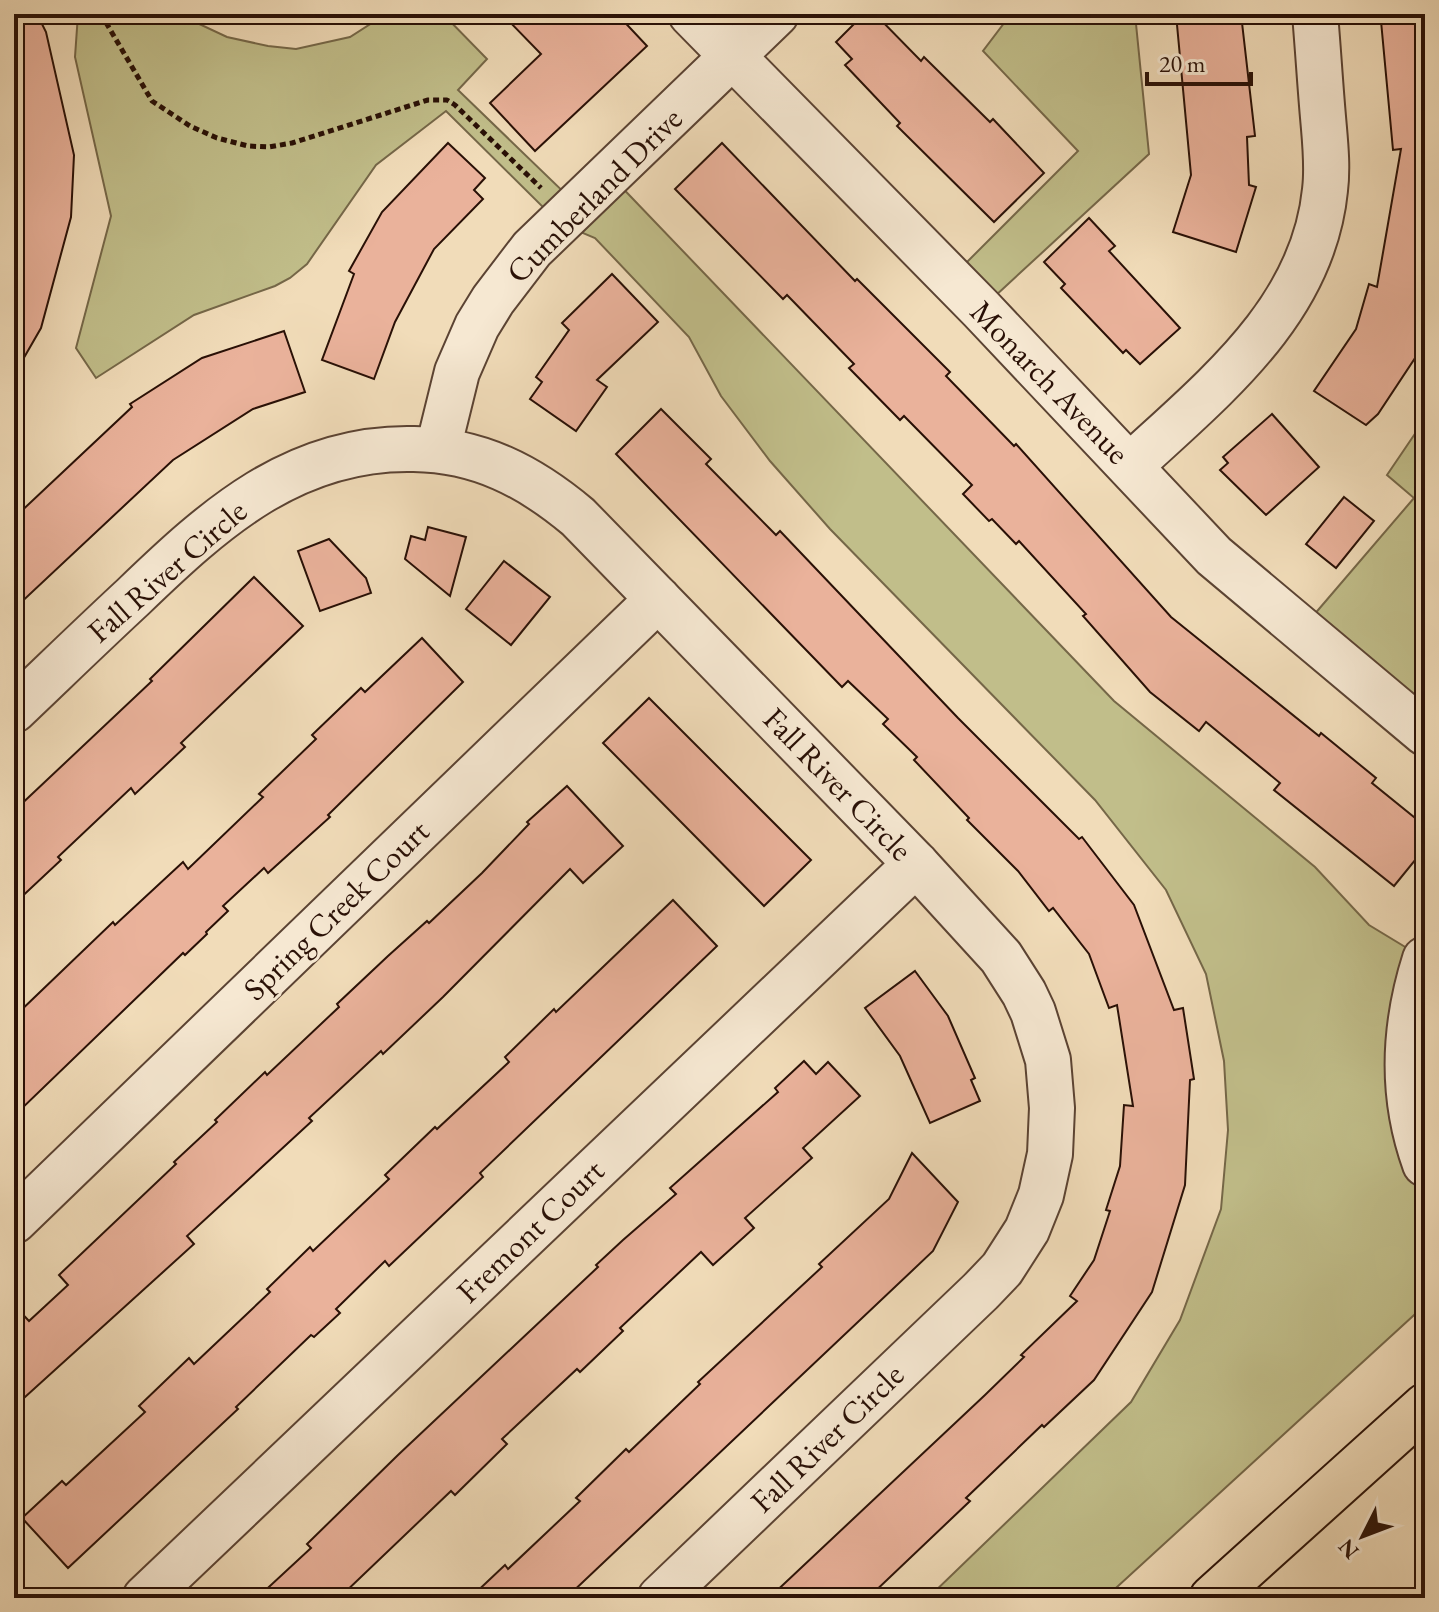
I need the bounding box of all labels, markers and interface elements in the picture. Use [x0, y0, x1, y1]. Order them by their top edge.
scale bar [1147, 36, 1251, 86]
text: 20 m [1159, 48, 1206, 79]
street label: Cumberland Drive [497, 98, 691, 292]
street label: Monarch Avenue [961, 291, 1139, 473]
street label: Fall River Circle [79, 490, 255, 652]
street label: Fall River Circle [754, 698, 922, 870]
street label: Spring Creek Court [234, 811, 438, 1009]
street label: Fremont Court [447, 1150, 613, 1312]
street label: Fall River Circle [741, 1354, 913, 1522]
north arrow [1323, 1496, 1403, 1576]
text: N [1332, 1533, 1365, 1565]

